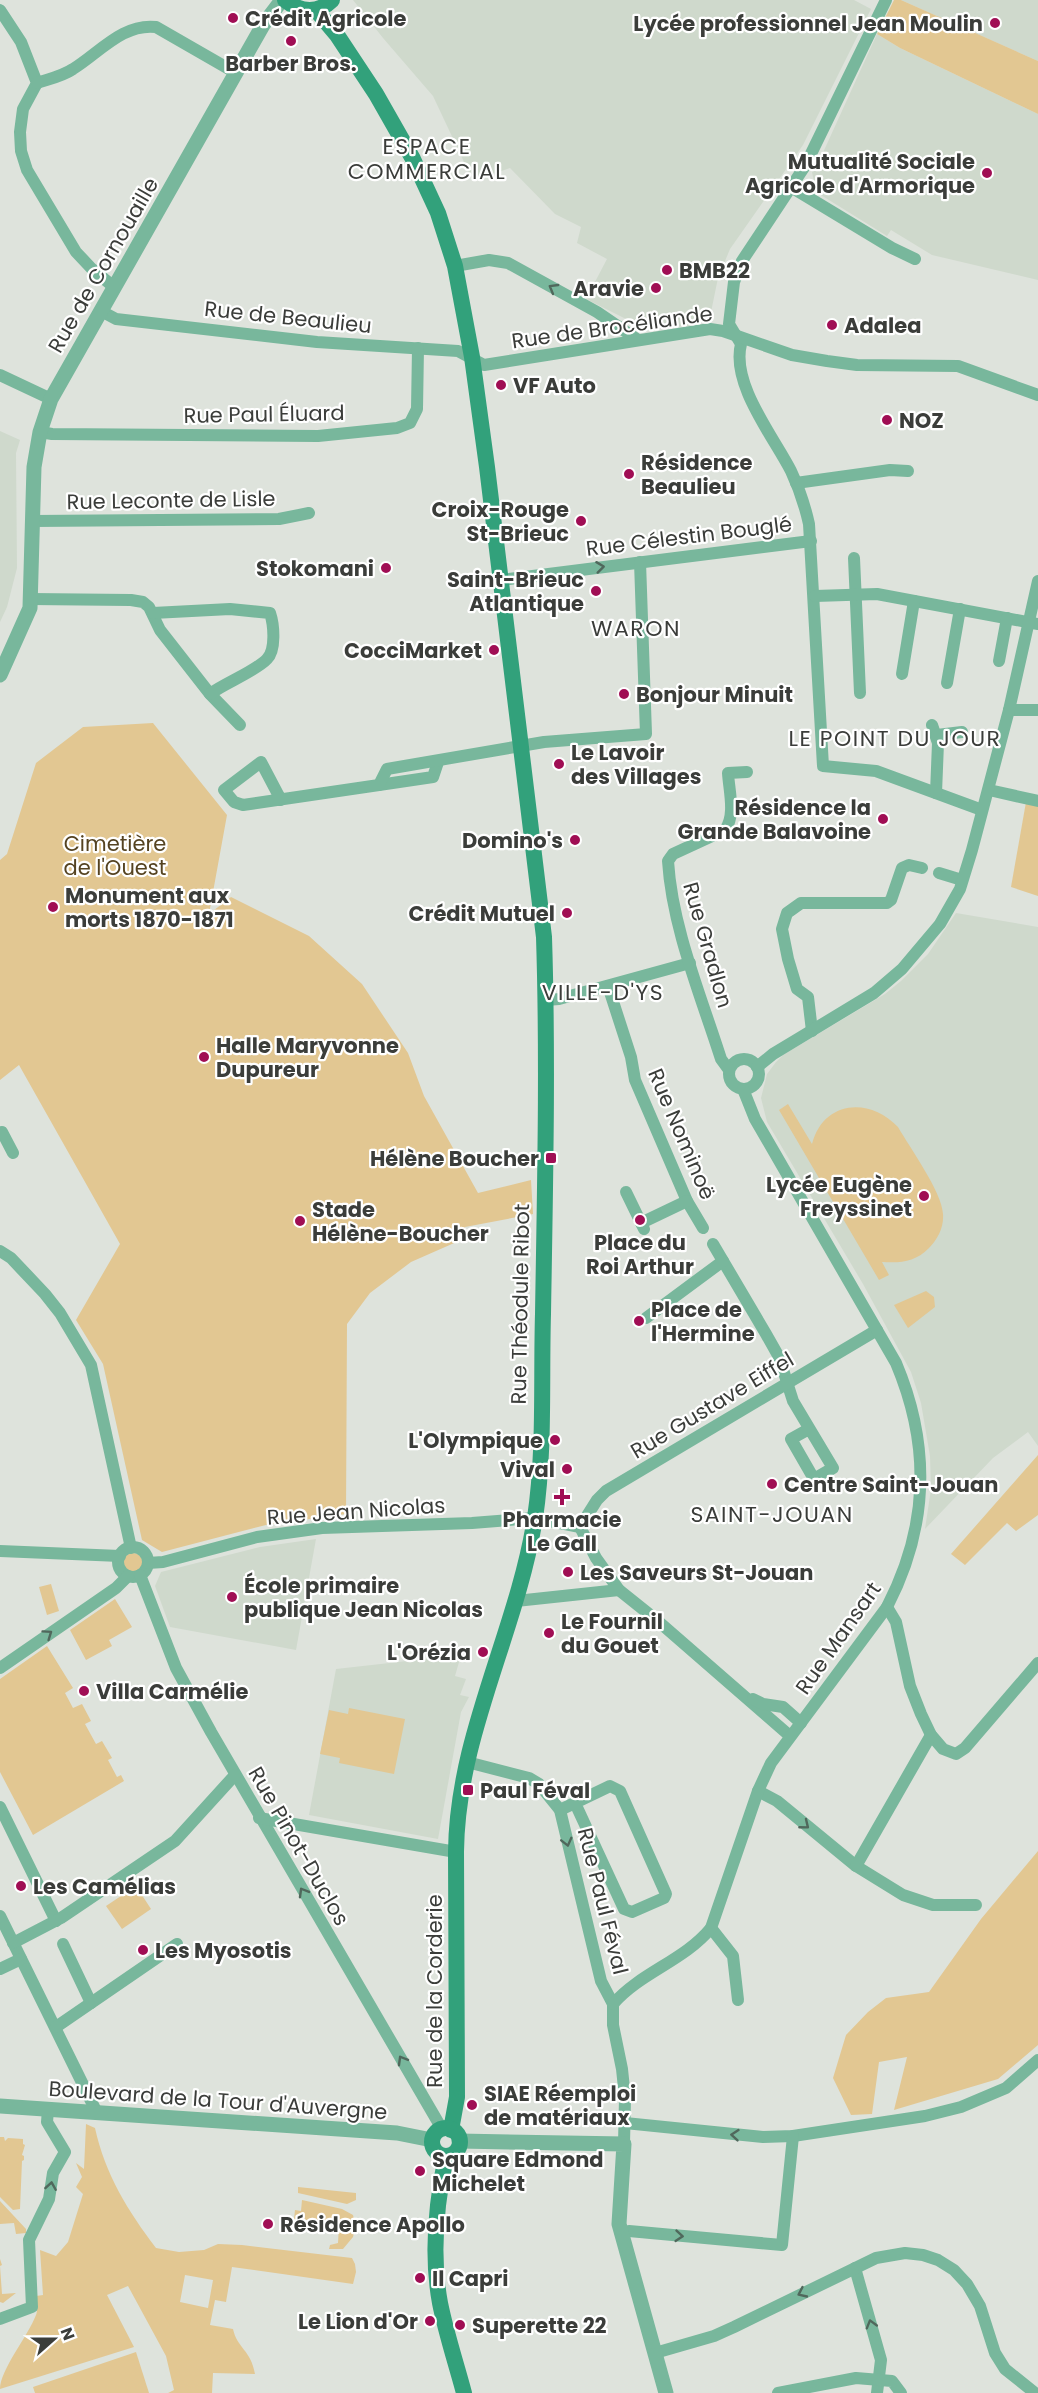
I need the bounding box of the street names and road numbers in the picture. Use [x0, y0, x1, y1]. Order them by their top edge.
street label: Rue de Cornouaille [41, 172, 165, 358]
street label: Rue de Beaulieu [203, 294, 373, 340]
street label: Rue de Brocéliande [510, 299, 714, 355]
street label: Rue Paul Éluard [183, 398, 345, 430]
street label: Rue Leconte de Lisle [66, 484, 276, 516]
street label: Rue Célestin Bouglé [584, 509, 794, 563]
street label: Rue Gradlon [676, 879, 740, 1011]
street label: Rue Nominoë [641, 1064, 723, 1204]
street label: Rue Théodule Ribot [504, 1203, 536, 1405]
street label: Rue Gustave Eiffel [625, 1345, 799, 1465]
street label: Rue Jean Nicolas [266, 1490, 446, 1532]
street label: Rue Mansart [788, 1576, 888, 1700]
street label: Rue Pinot-Duclos [242, 1761, 356, 1931]
street label: Rue Paul Féval [571, 1825, 635, 1977]
street label: Rue de la Corderie [420, 1894, 449, 2088]
street label: Boulevard de la Tour d'Auvergne [48, 2074, 388, 2126]

